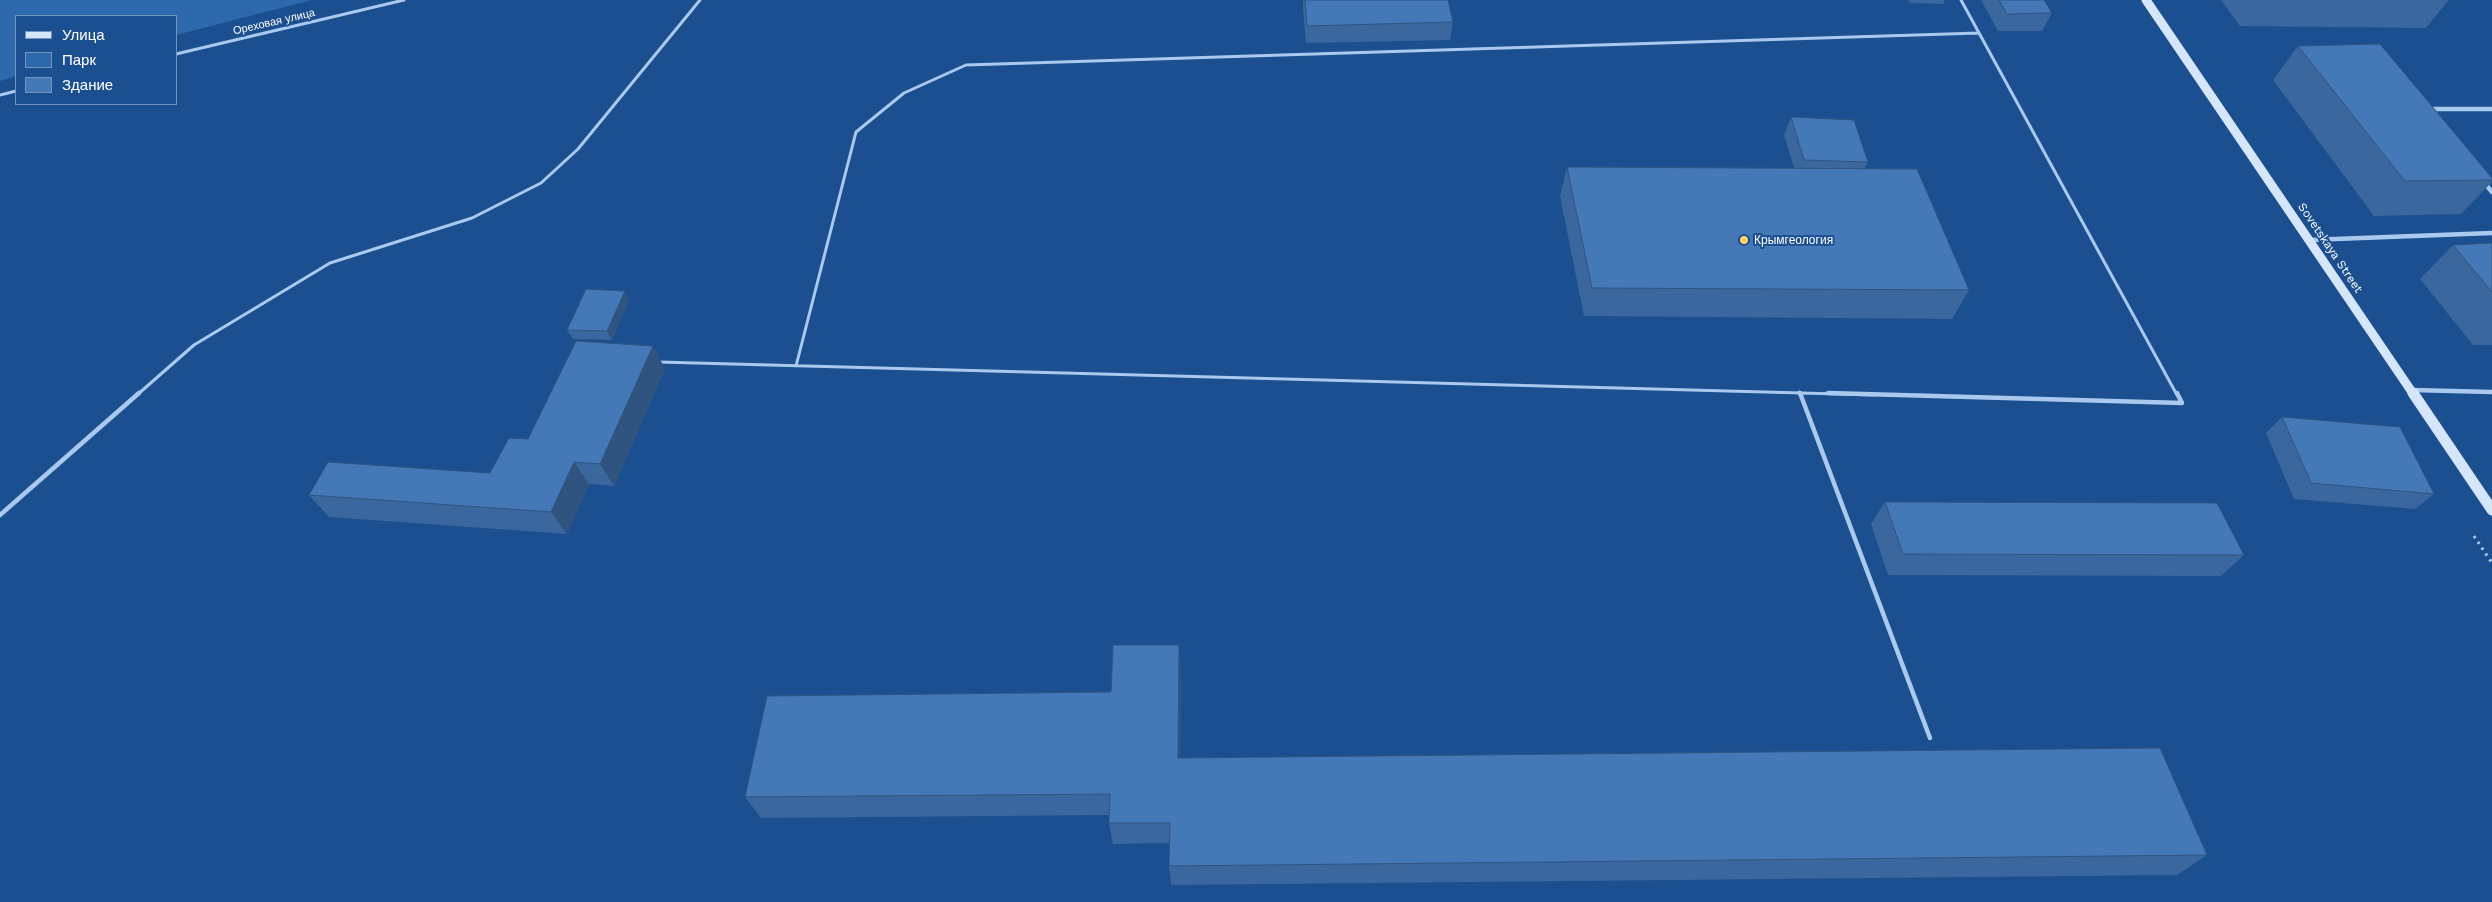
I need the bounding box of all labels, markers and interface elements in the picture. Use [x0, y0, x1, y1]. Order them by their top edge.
street label: Ореховая улица [232, 6, 316, 38]
legend [15, 15, 178, 105]
text: Улица [62, 26, 105, 44]
text: Парк [62, 51, 96, 69]
text: Здание [62, 76, 113, 94]
street label: Sovetskaya Street [2295, 200, 2365, 296]
place label: Крымгеология [1754, 233, 1833, 247]
marker: Крымгеология [1738, 234, 1750, 246]

